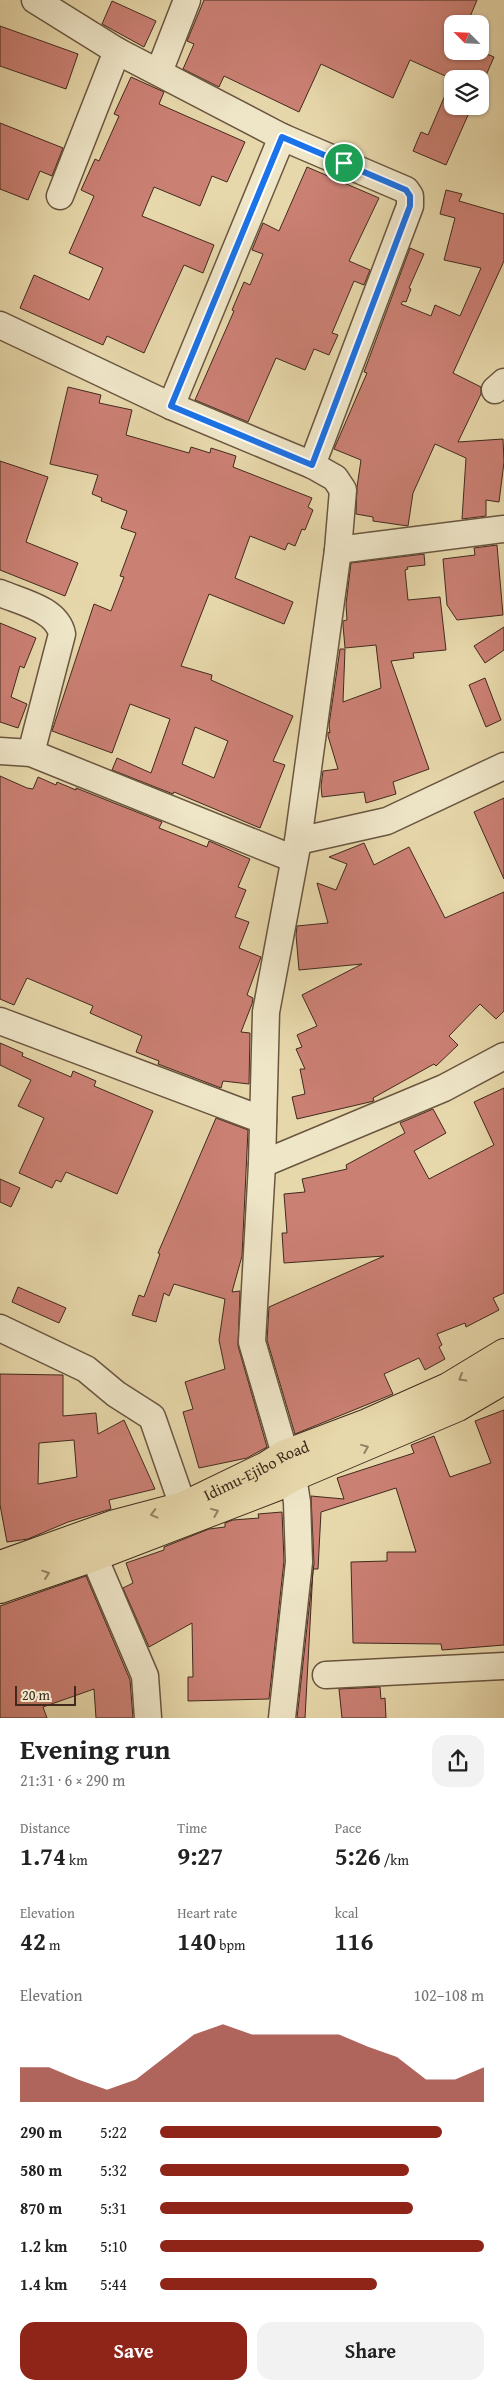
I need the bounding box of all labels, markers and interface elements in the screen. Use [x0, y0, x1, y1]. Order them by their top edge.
north arrow [444, 15, 489, 60]
map controls [444, 15, 489, 115]
button: layers [444, 70, 489, 115]
pin [323, 142, 365, 184]
icon: arrive [330, 149, 358, 177]
one-way arrow [458, 1372, 467, 1382]
street label: Idimu-Ejibo Road [199, 1434, 313, 1506]
one-way arrow [360, 1444, 369, 1455]
one-way arrow [210, 1507, 219, 1518]
one-way arrow [150, 1508, 158, 1518]
one-way arrow [42, 1570, 50, 1580]
scale bar [15, 1682, 76, 1706]
text: 20 m [22, 1685, 50, 1705]
text: Evening run [20, 1728, 171, 1769]
button: share [432, 1735, 484, 1787]
text: 21:31 · 6 × 290 m [20, 1768, 125, 1792]
text: Distance [20, 1818, 70, 1838]
text: Time [177, 1818, 207, 1838]
text: Pace [335, 1818, 362, 1838]
text: 1.74 [20, 1838, 66, 1874]
text: 9:27 [177, 1838, 223, 1874]
text: 5:26 [335, 1838, 381, 1874]
text: km [66, 1850, 88, 1870]
text: /km [381, 1850, 409, 1870]
text: Elevation [20, 1903, 75, 1923]
text: Heart rate [177, 1903, 237, 1923]
text: kcal [335, 1903, 359, 1923]
text: 42 [20, 1923, 46, 1959]
text: 140 [177, 1923, 216, 1959]
text: 116 [335, 1923, 374, 1959]
text: m [46, 1935, 60, 1955]
text: bpm [216, 1935, 246, 1955]
text: Elevation [20, 1983, 83, 2007]
text: 102–108 m [414, 1983, 484, 2007]
text: 290 m [20, 2120, 62, 2144]
text: 5:22 [100, 2120, 127, 2144]
text: 580 m [20, 2158, 62, 2182]
text: 5:32 [100, 2158, 127, 2182]
text: 870 m [20, 2196, 62, 2220]
text: 5:31 [100, 2196, 127, 2220]
text: 1.2 km [20, 2234, 67, 2258]
text: 5:10 [100, 2234, 127, 2258]
text: 1.4 km [20, 2272, 67, 2296]
text: 5:44 [100, 2272, 127, 2296]
button: Save [20, 2322, 247, 2380]
button: Share [257, 2322, 484, 2380]

